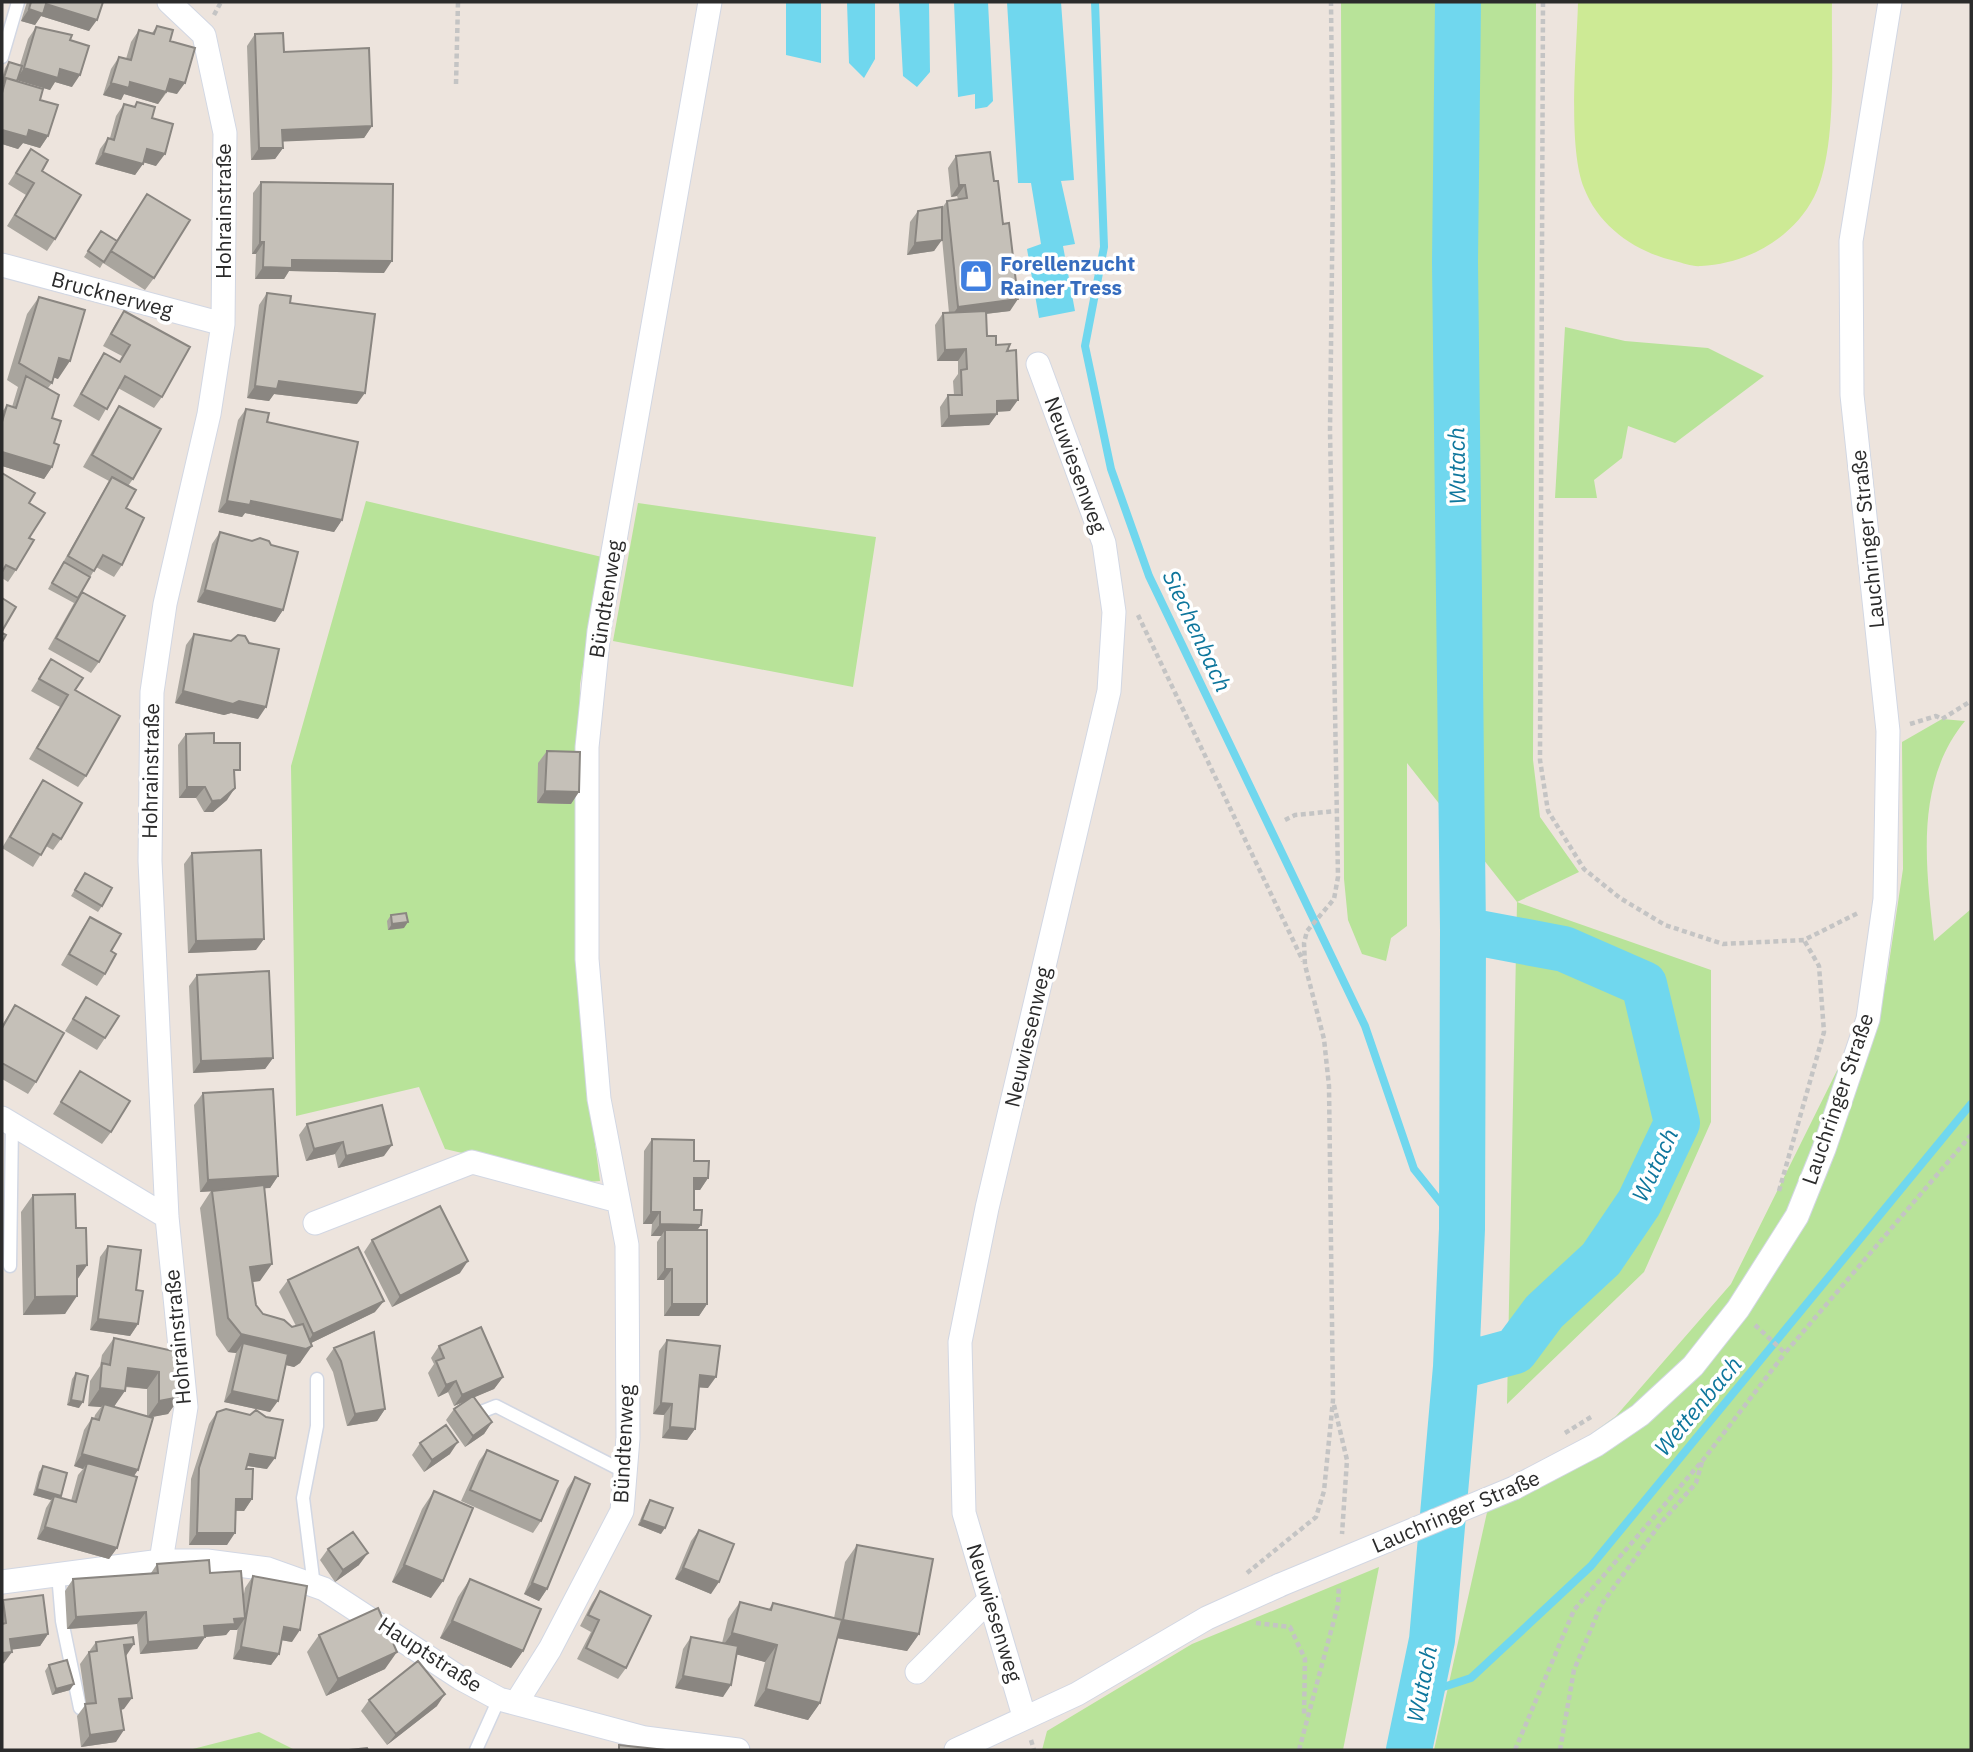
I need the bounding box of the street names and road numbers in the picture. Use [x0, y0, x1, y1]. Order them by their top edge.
street label: Hohrainstraße [209, 143, 237, 279]
street label: Brucknerweg [48, 264, 176, 324]
street label: Neuwiesenweg [1038, 392, 1114, 537]
street label: Lauchringer Straße [1844, 448, 1890, 630]
street label: Bündtenweg [582, 538, 628, 660]
street label: Hohrainstraße [135, 703, 165, 839]
street label: Neuwiesenweg [997, 964, 1057, 1110]
street label: Lauchringer Straße [1795, 1009, 1880, 1188]
street label: Hohrainstraße [157, 1268, 197, 1406]
street label: Bündtenweg [606, 1384, 640, 1504]
street label: Lauchringer Straße [1367, 1463, 1544, 1559]
street label: Neuwiesenweg [961, 1540, 1029, 1685]
street label: Hauptstraße [373, 1610, 488, 1698]

